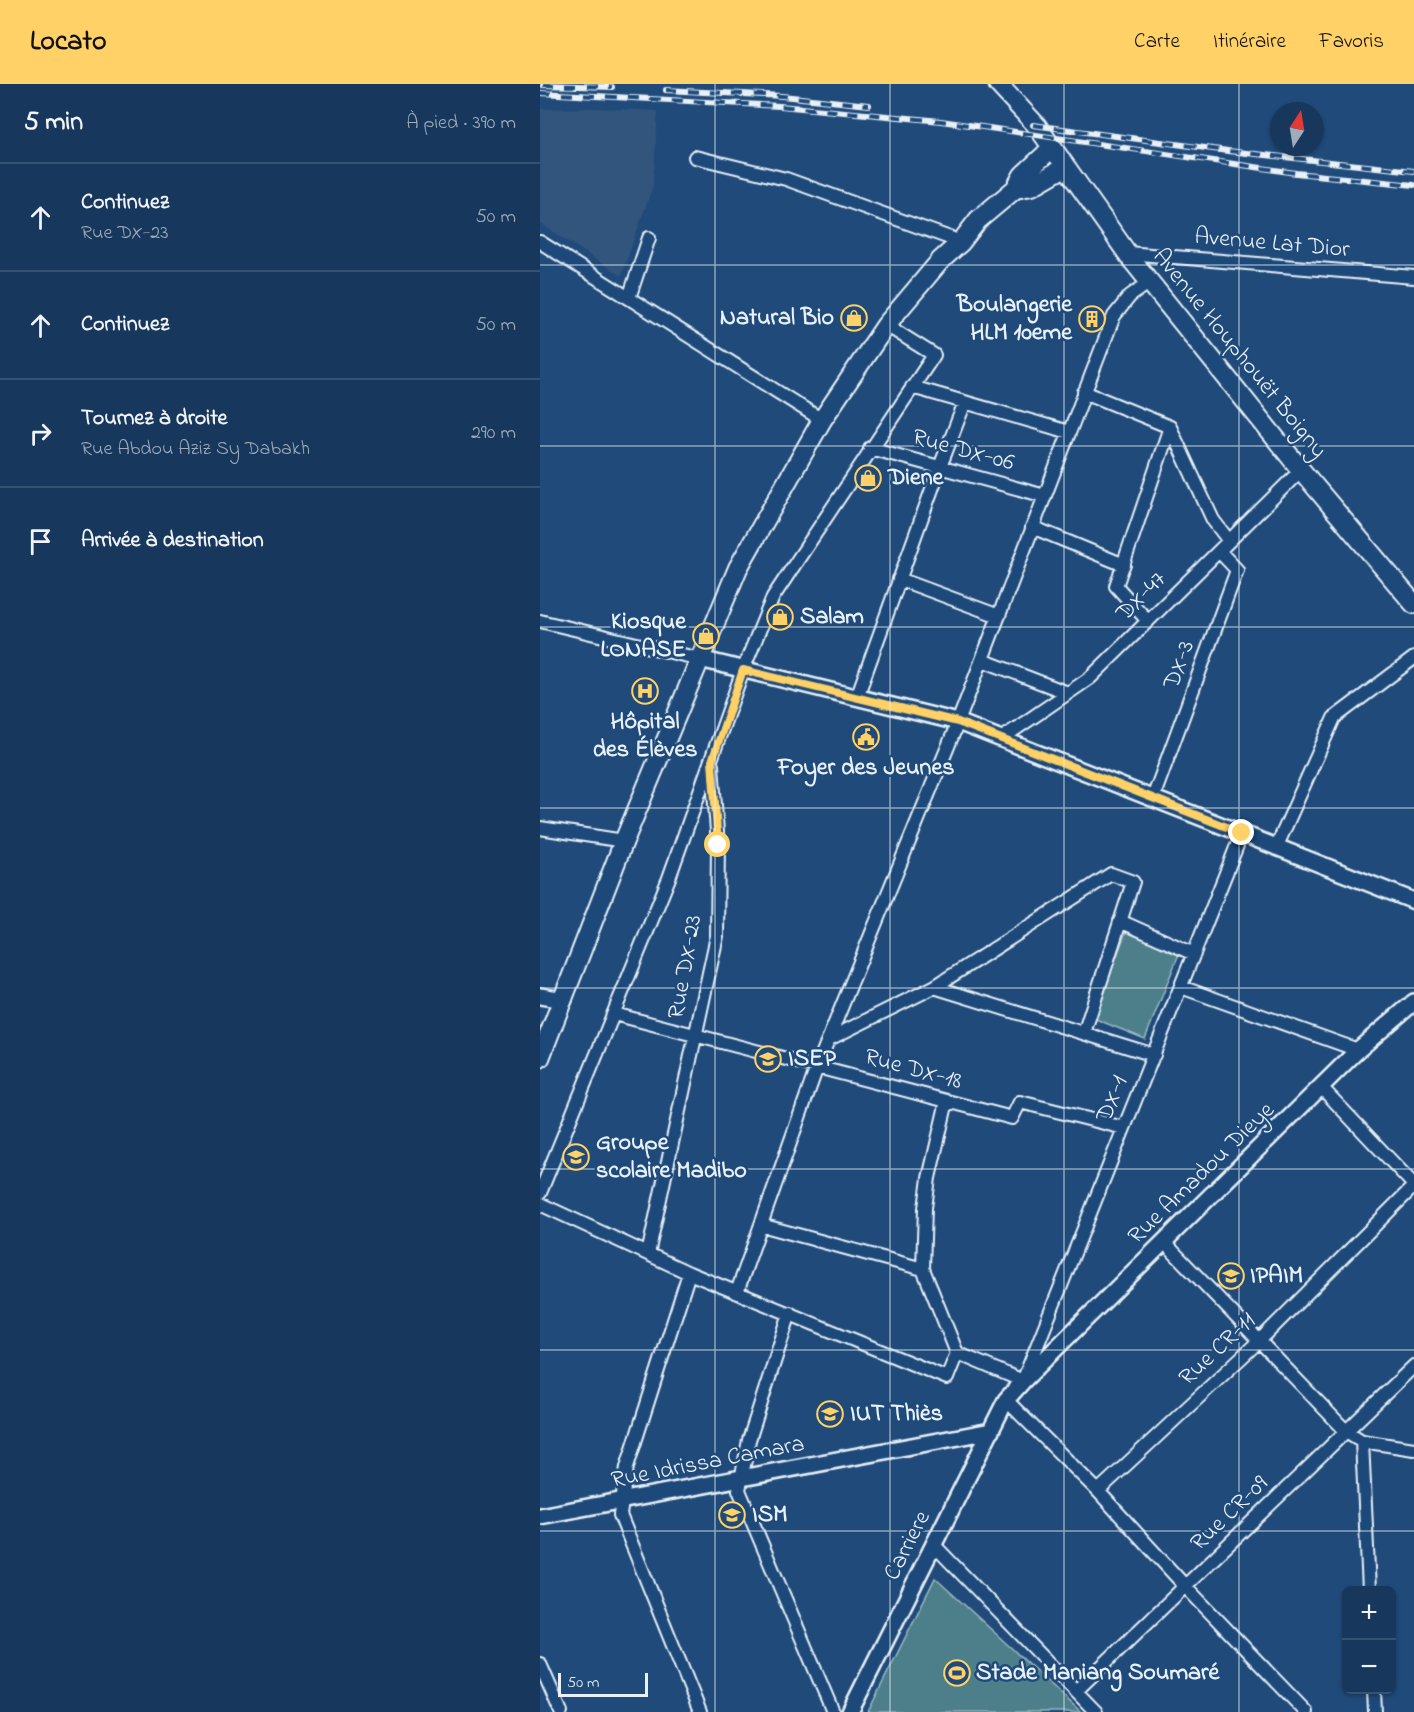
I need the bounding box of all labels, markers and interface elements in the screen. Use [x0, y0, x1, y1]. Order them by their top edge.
text: Locato [30, 22, 106, 63]
text: Carte [1134, 27, 1180, 57]
text: Itinéraire [1213, 27, 1286, 57]
text: Favoris [1319, 27, 1384, 57]
north arrow [1270, 102, 1324, 156]
text: 5 min [24, 104, 83, 142]
text: À pied · 390 m [406, 109, 516, 138]
text: Continuez [81, 187, 169, 219]
icon: ahead [24, 201, 57, 234]
text: 50 m [475, 203, 516, 232]
text: Rue DX-23 [81, 219, 169, 248]
street label: Avenue Lat Dior [1193, 220, 1352, 268]
street label: Avenue Houphouët Boigny [1142, 241, 1335, 467]
place label: Boulangerie HLM 10eme [956, 288, 1073, 351]
place label: Natural Bio [720, 301, 834, 336]
shop icon: Natural Bio [839, 303, 869, 333]
building icon: Boulangerie HLM 10eme [1077, 304, 1107, 334]
icon: ahead [24, 309, 57, 342]
text: Continuez [81, 309, 169, 341]
text: 50 m [475, 311, 516, 340]
text: Tournez à droite [81, 403, 227, 435]
icon: right [24, 417, 57, 450]
text: 290 m [471, 419, 516, 448]
street label: Rue DX-06 [908, 421, 1018, 481]
text: Rue Abdou Aziz Sy Dabakh [81, 435, 310, 464]
place label: Diene [887, 461, 945, 496]
shop icon: Diene [853, 463, 883, 493]
icon: arrive [24, 525, 57, 558]
text: Arrivée à destination [81, 525, 264, 557]
street label: DX-47 [1108, 564, 1175, 631]
place label: Salam [800, 600, 864, 635]
shop icon: Salam [765, 602, 795, 632]
place label: Kiosque LONASE [600, 605, 687, 668]
shop icon: Kiosque LONASE [691, 621, 721, 651]
street label: DX-3 [1155, 636, 1205, 695]
hospital icon: Hôpital des Élèves [630, 676, 660, 706]
place label: Hôpital des Élèves [593, 705, 697, 768]
public building icon: Foyer des Jeunes [851, 722, 881, 752]
place label: Foyer des Jeunes [777, 751, 954, 787]
route end [1228, 819, 1254, 845]
route start [704, 831, 730, 857]
street label: Rue DX-23 [660, 912, 712, 1022]
street label: Rue DX-18 [860, 1040, 966, 1100]
place label: ISEP [788, 1042, 837, 1077]
school or university icon: ISEP [753, 1044, 783, 1074]
street label: DX-1 [1088, 1070, 1138, 1128]
street label: Rue Amadou Dieye [1121, 1094, 1284, 1254]
place label: Groupe scolaire Madibo [596, 1126, 747, 1189]
school or university icon: Groupe scolaire Madibo [561, 1142, 591, 1172]
place label: IPAIM [1250, 1259, 1303, 1294]
school or university icon: IPAIM [1216, 1261, 1246, 1291]
street label: Rue CR-11 [1172, 1305, 1265, 1395]
place label: IUT Thiès [850, 1397, 943, 1432]
school or university icon: IUT Thiès [815, 1399, 845, 1429]
street label: Rue Idrissa Camara [608, 1427, 808, 1499]
street label: Rue CR-09 [1183, 1467, 1277, 1560]
place label: ISM [752, 1498, 788, 1533]
school or university icon: ISM [717, 1500, 747, 1530]
street label: Carriere [876, 1505, 941, 1587]
map controls [1342, 1586, 1396, 1694]
button: + [1342, 1586, 1396, 1640]
button: − [1342, 1640, 1396, 1694]
place label: Stade Maniang Soumaré [976, 1656, 1221, 1692]
sports icon: Stade Maniang Soumaré [942, 1658, 972, 1688]
scale bar [558, 1670, 648, 1698]
text: 50 m [567, 1671, 599, 1695]

